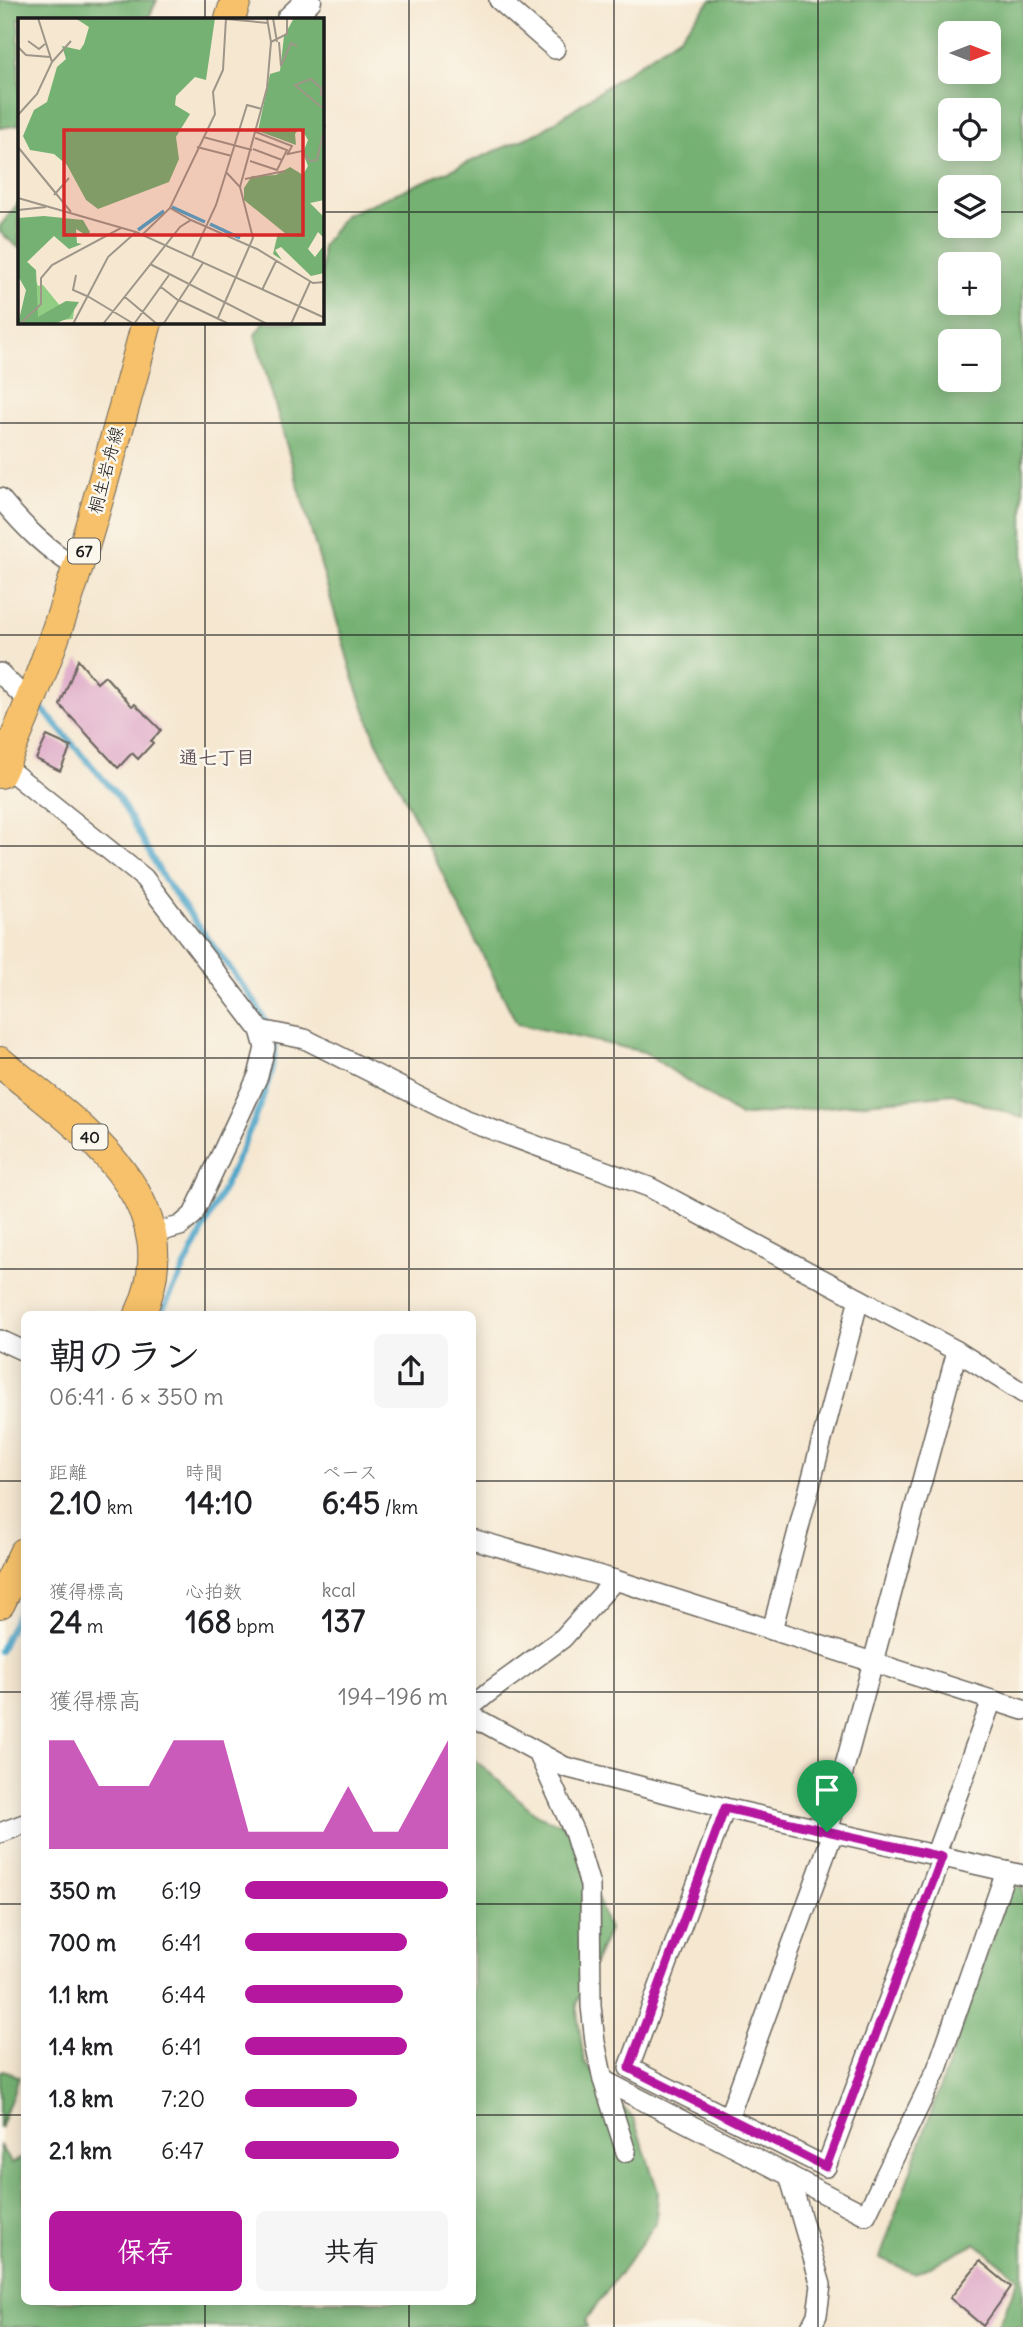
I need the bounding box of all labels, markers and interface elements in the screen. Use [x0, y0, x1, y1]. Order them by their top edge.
inset map [18, 18, 324, 324]
north arrow [938, 21, 1001, 84]
map controls [938, 21, 1001, 392]
button: locate [938, 98, 1001, 161]
button: layers [938, 175, 1001, 238]
button: + [938, 252, 1001, 315]
button: − [938, 329, 1001, 392]
street label: 桐生岩舟線 [83, 423, 128, 516]
road number: 67 [68, 538, 100, 564]
district label: 通七丁目 [179, 745, 255, 769]
road number: 40 [72, 1124, 108, 1149]
text: 朝のラン [49, 1332, 201, 1379]
button: share [374, 1334, 448, 1408]
text: 06:41 · 6 × 350 m [49, 1382, 224, 1411]
text: 距離 [49, 1460, 87, 1484]
text: 時間 [185, 1460, 223, 1484]
text: ペース [322, 1460, 378, 1484]
text: 2.10 [49, 1484, 102, 1522]
text: 14:10 [185, 1484, 253, 1522]
text: 6:45 [322, 1484, 380, 1522]
text: km [102, 1495, 133, 1519]
text: /km [380, 1495, 418, 1519]
text: kcal [322, 1578, 356, 1602]
text: 獲得標高 [49, 1579, 125, 1603]
text: 心拍数 [185, 1579, 242, 1603]
text: 137 [322, 1602, 365, 1640]
text: 24 [49, 1603, 82, 1641]
text: 168 [185, 1603, 232, 1641]
text: m [82, 1614, 104, 1638]
text: bpm [232, 1614, 274, 1638]
text: 194–196 m [338, 1682, 448, 1711]
text: 獲得標高 [49, 1686, 141, 1715]
pin [797, 1760, 857, 1832]
icon: arrive [808, 1771, 846, 1809]
text: 350 m [49, 1876, 116, 1905]
text: 6:19 [161, 1876, 202, 1905]
text: 700 m [49, 1928, 116, 1957]
text: 6:41 [161, 1928, 202, 1957]
text: 1.1 km [49, 1980, 108, 2009]
text: 6:44 [161, 1980, 206, 2009]
text: 1.4 km [49, 2032, 113, 2061]
text: 6:41 [161, 2032, 202, 2061]
text: 1.8 km [49, 2084, 114, 2113]
text: 7:20 [161, 2084, 205, 2113]
text: 2.1 km [49, 2136, 112, 2165]
text: 6:47 [161, 2136, 204, 2165]
button: 保存 [49, 2211, 242, 2291]
button: 共有 [256, 2211, 448, 2291]

